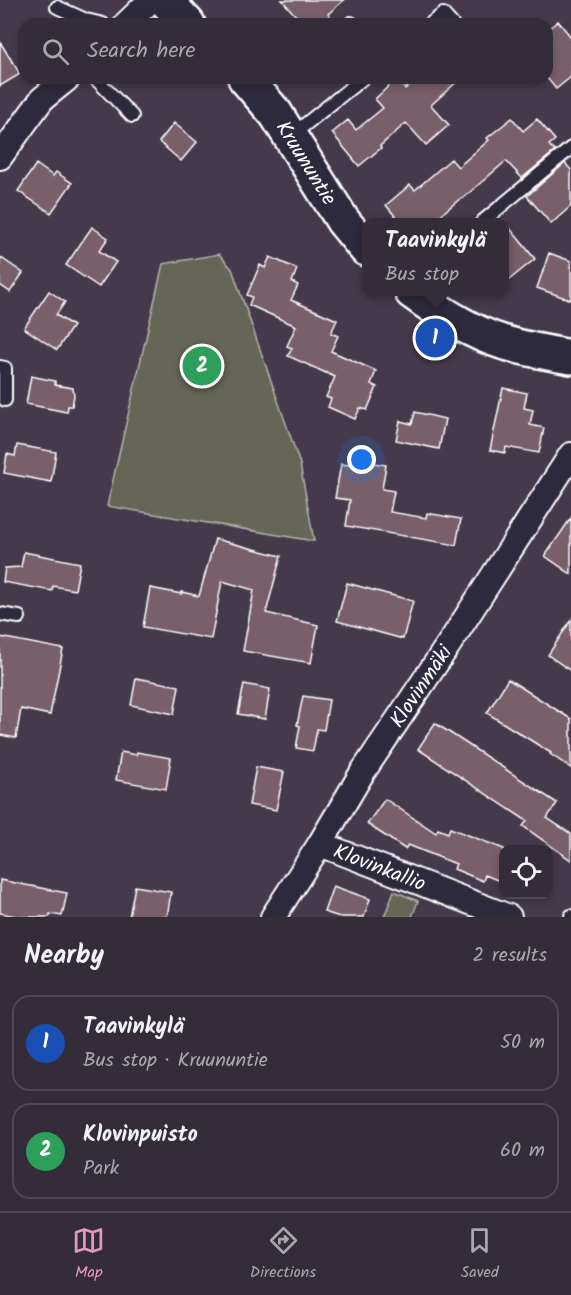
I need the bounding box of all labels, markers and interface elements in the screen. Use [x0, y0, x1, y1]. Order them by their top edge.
search box [18, 18, 553, 84]
text: Search here [87, 34, 195, 69]
icon: search [39, 35, 72, 68]
street label: Kruununtie [266, 115, 345, 213]
popup [362, 218, 509, 296]
text: Taavinkylä [385, 224, 486, 259]
text: Bus stop [385, 259, 459, 291]
pin: 1 [416, 316, 454, 360]
pin: 2 [182, 344, 222, 388]
your location [347, 445, 376, 474]
street label: Klovinmäki [382, 638, 462, 735]
street label: Klovinkallio [328, 836, 430, 901]
map controls [499, 845, 553, 899]
button: locate [499, 845, 553, 899]
text: Nearby [24, 935, 104, 977]
text: 2 results [472, 940, 547, 972]
text: Taavinkylä [83, 1010, 184, 1045]
text: 1 [42, 1027, 49, 1059]
text: 50 m [500, 1027, 545, 1059]
text: Bus stop · Kruununtie [83, 1045, 268, 1077]
text: Klovinpuisto [83, 1118, 198, 1153]
text: 2 [40, 1135, 51, 1167]
text: 60 m [500, 1135, 545, 1167]
text: Park [83, 1153, 119, 1185]
tab: Map [72, 1224, 105, 1285]
tab: Directions [250, 1224, 316, 1285]
tab: Saved [461, 1224, 499, 1285]

